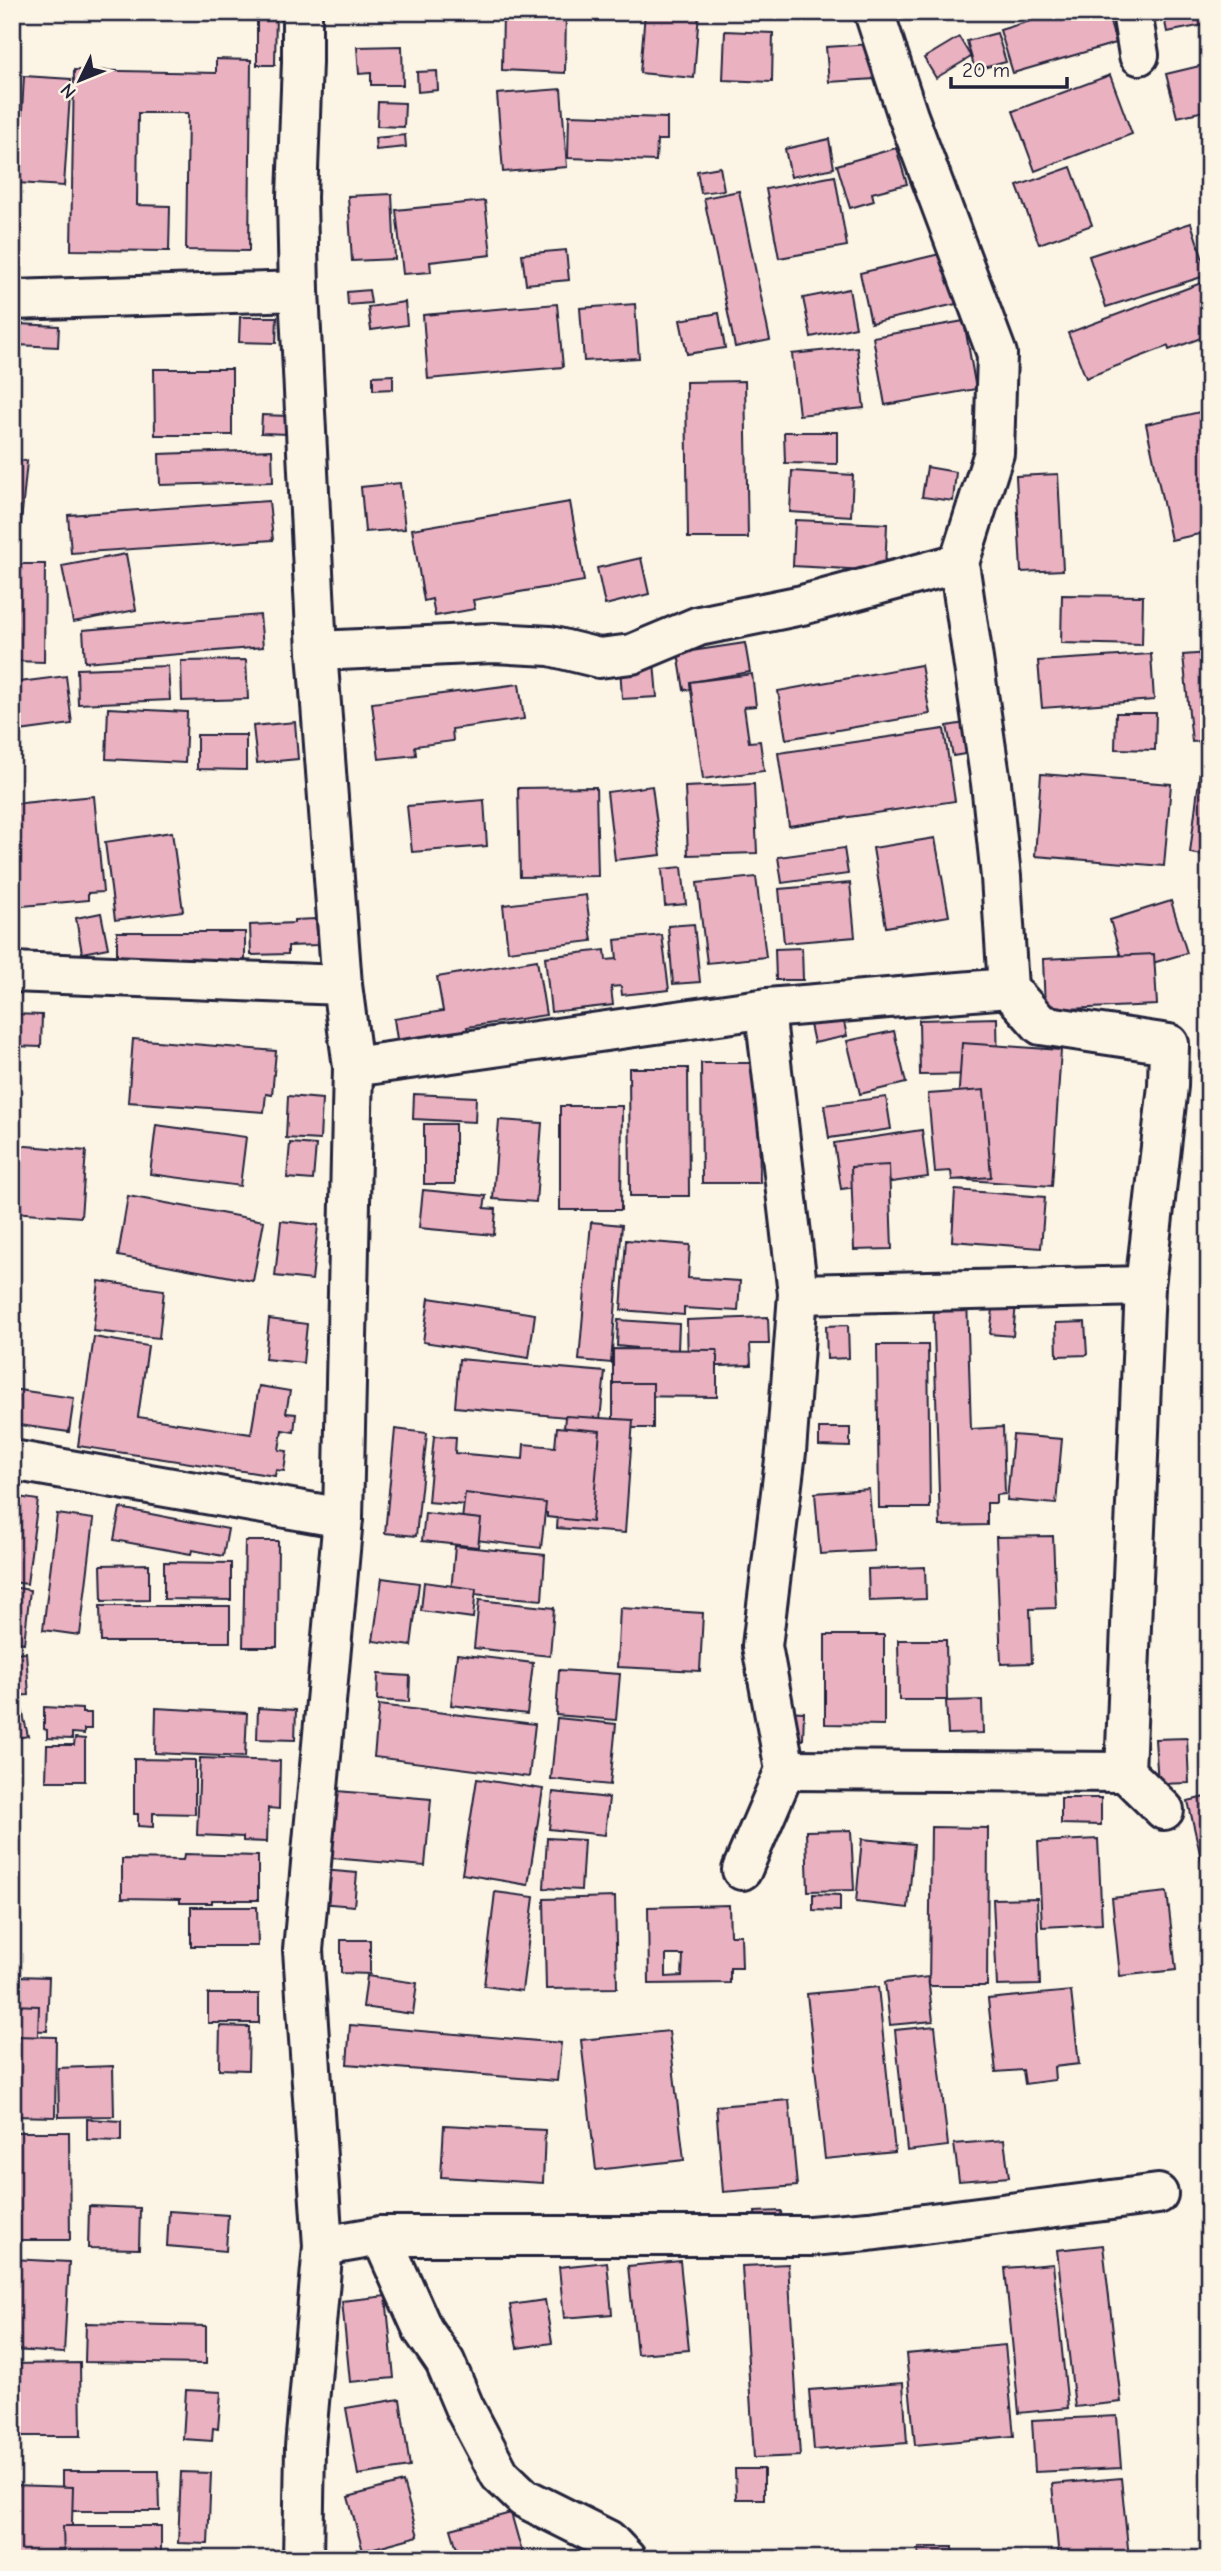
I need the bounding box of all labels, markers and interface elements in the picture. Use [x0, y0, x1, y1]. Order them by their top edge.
north arrow [46, 46, 116, 116]
scale bar [951, 46, 1067, 90]
text: 20 m [962, 58, 1010, 82]
text: N [56, 79, 81, 103]

